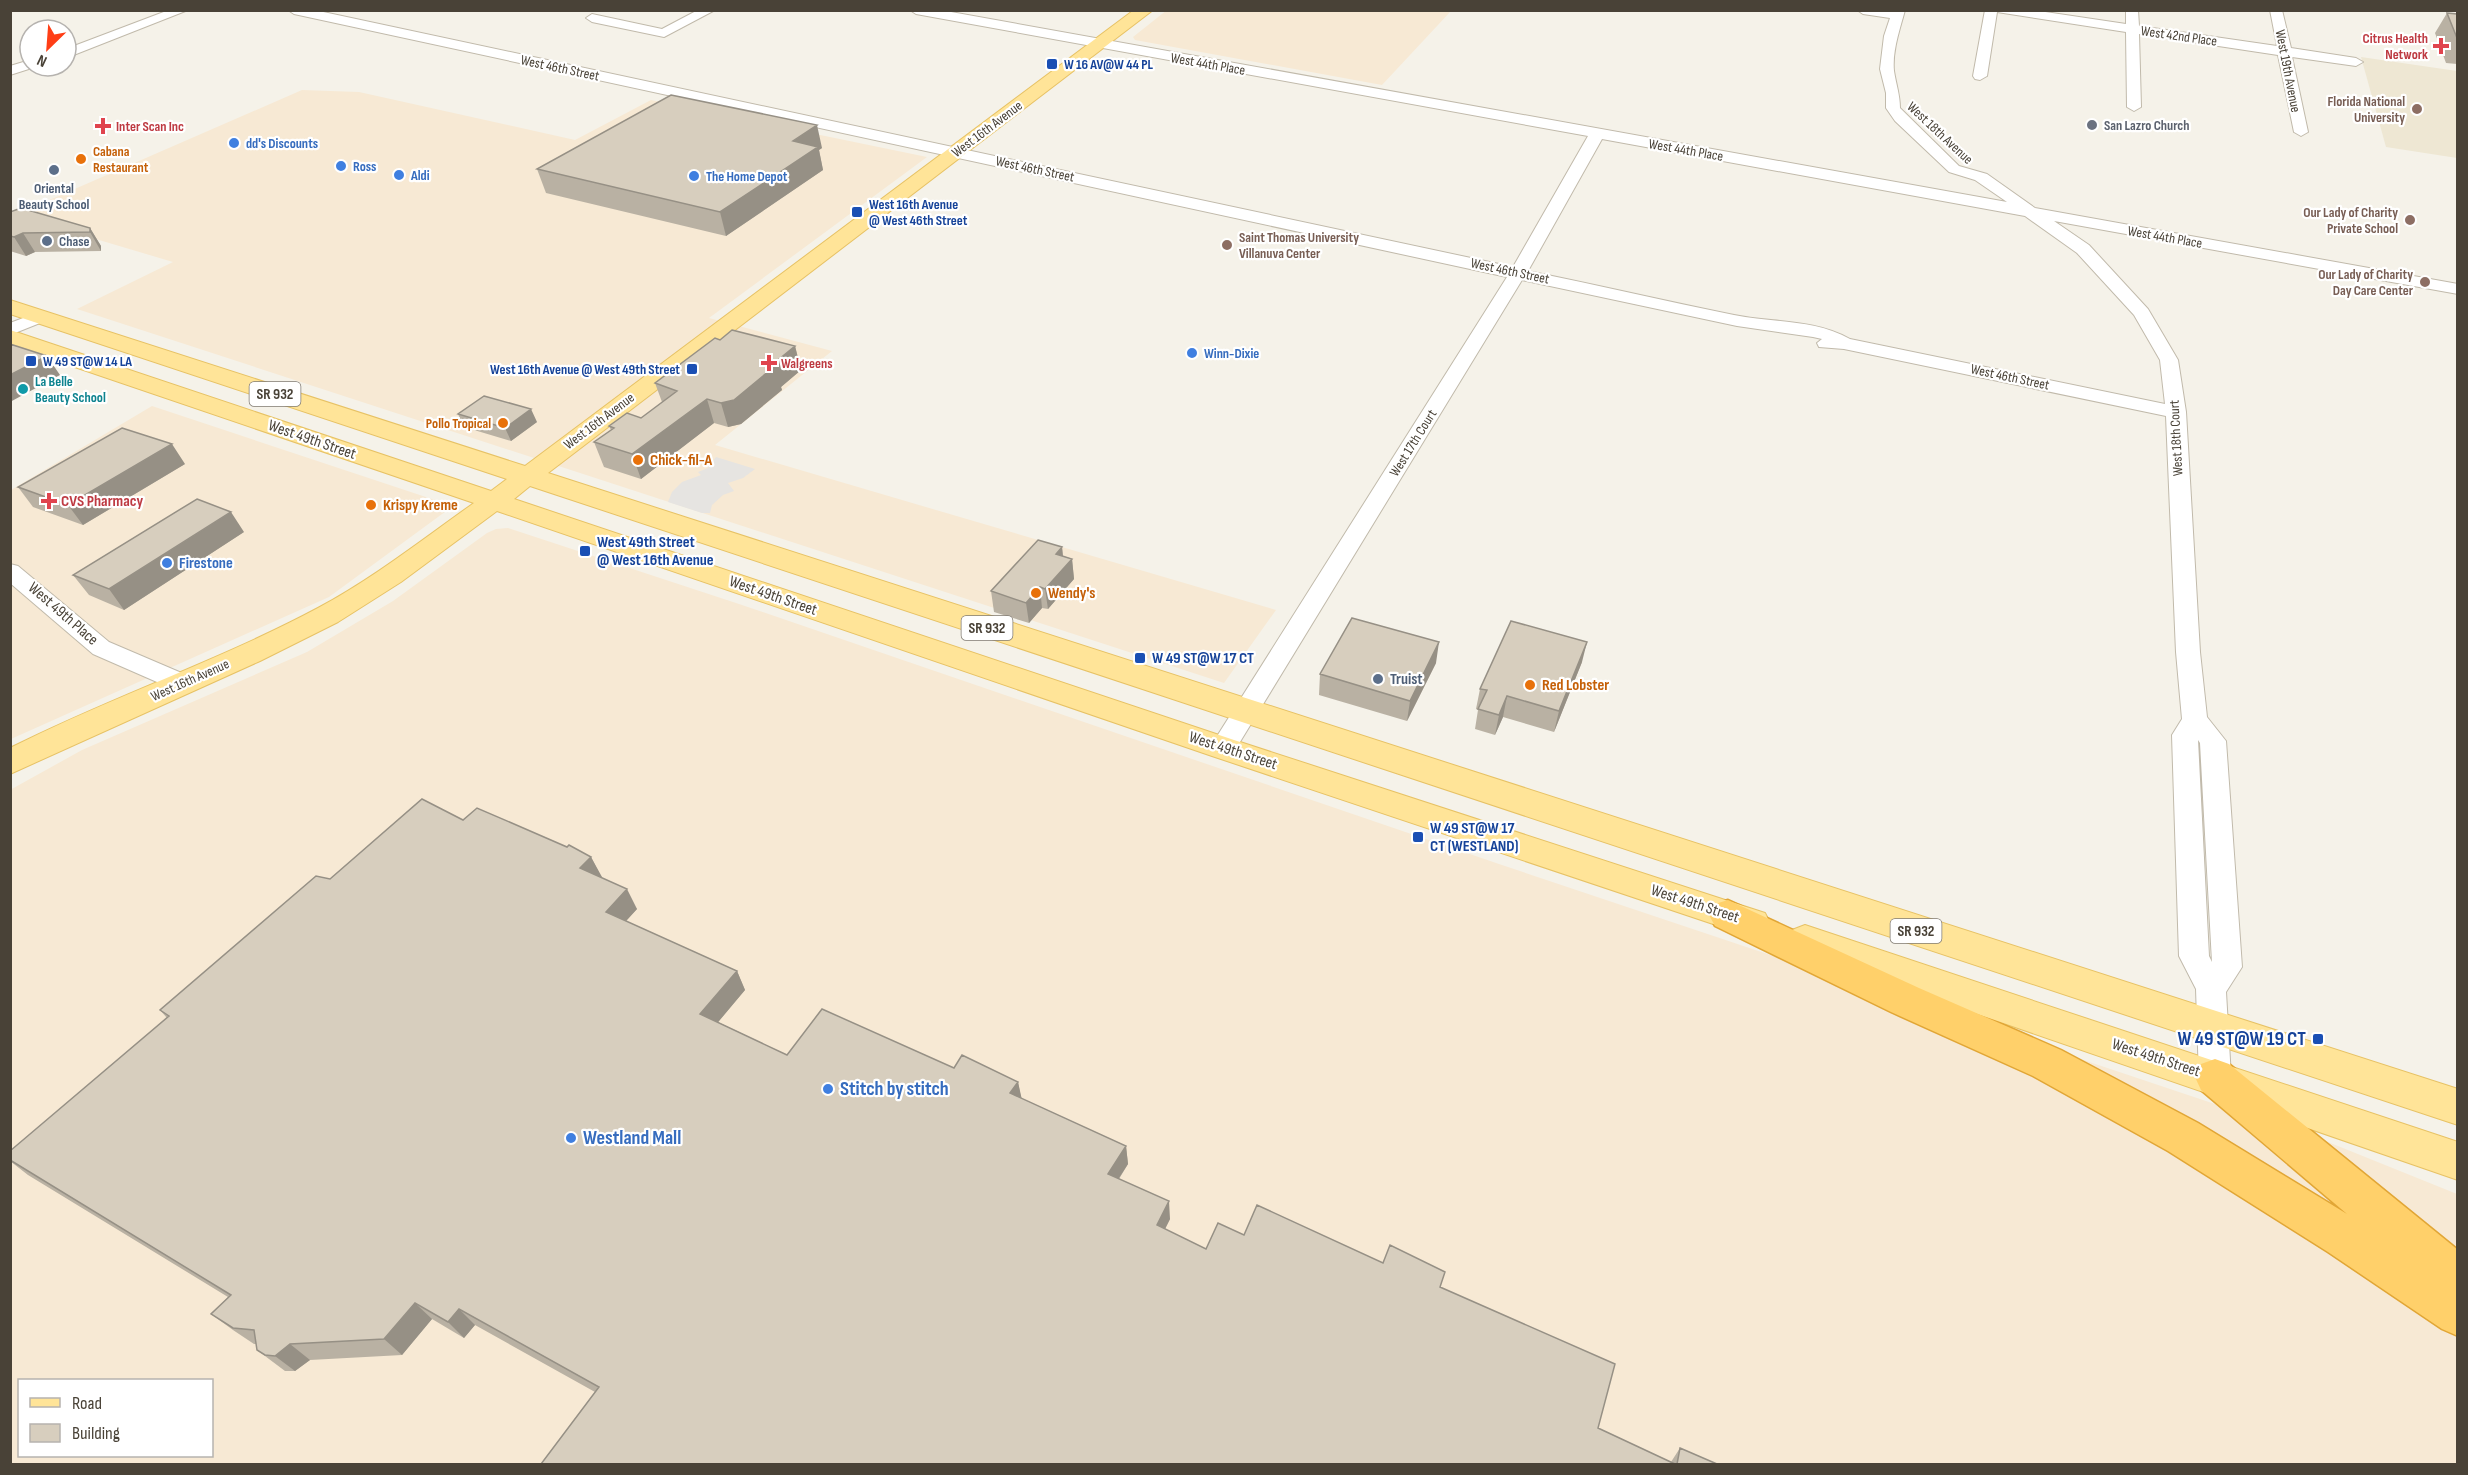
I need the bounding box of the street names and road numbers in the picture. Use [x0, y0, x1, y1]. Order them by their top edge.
street label: West 42nd Place [2140, 22, 2218, 50]
street label: West 19th Avenue [2272, 28, 2304, 114]
street label: West 44th Place [1169, 49, 1247, 79]
street label: West 46th Street [519, 51, 601, 85]
street label: West 16th Avenue [948, 97, 1026, 161]
street label: West 18th Avenue [1904, 98, 1976, 168]
street label: West 44th Place [1647, 135, 1725, 165]
street label: West 46th Street [994, 152, 1076, 186]
street label: West 44th Place [2126, 222, 2204, 252]
street label: West 46th Street [1469, 254, 1551, 288]
street label: West 46th Street [1969, 360, 2051, 394]
road number: SR 932 [250, 382, 300, 406]
street label: West 16th Avenue [560, 389, 638, 453]
street label: West 18th Court [2166, 399, 2186, 477]
street label: West 17th Court [1386, 406, 1440, 480]
street label: West 49th Street [266, 416, 359, 464]
street label: West 49th Street [727, 572, 820, 620]
street label: West 49th Place [24, 578, 102, 650]
road number: SR 932 [962, 616, 1012, 640]
street label: West 16th Avenue [148, 655, 232, 705]
street label: West 49th Street [1186, 728, 1280, 774]
street label: West 49th Street [1648, 881, 1742, 927]
road number: SR 932 [1890, 919, 1942, 943]
street label: West 49th Street [2109, 1035, 2203, 1081]

